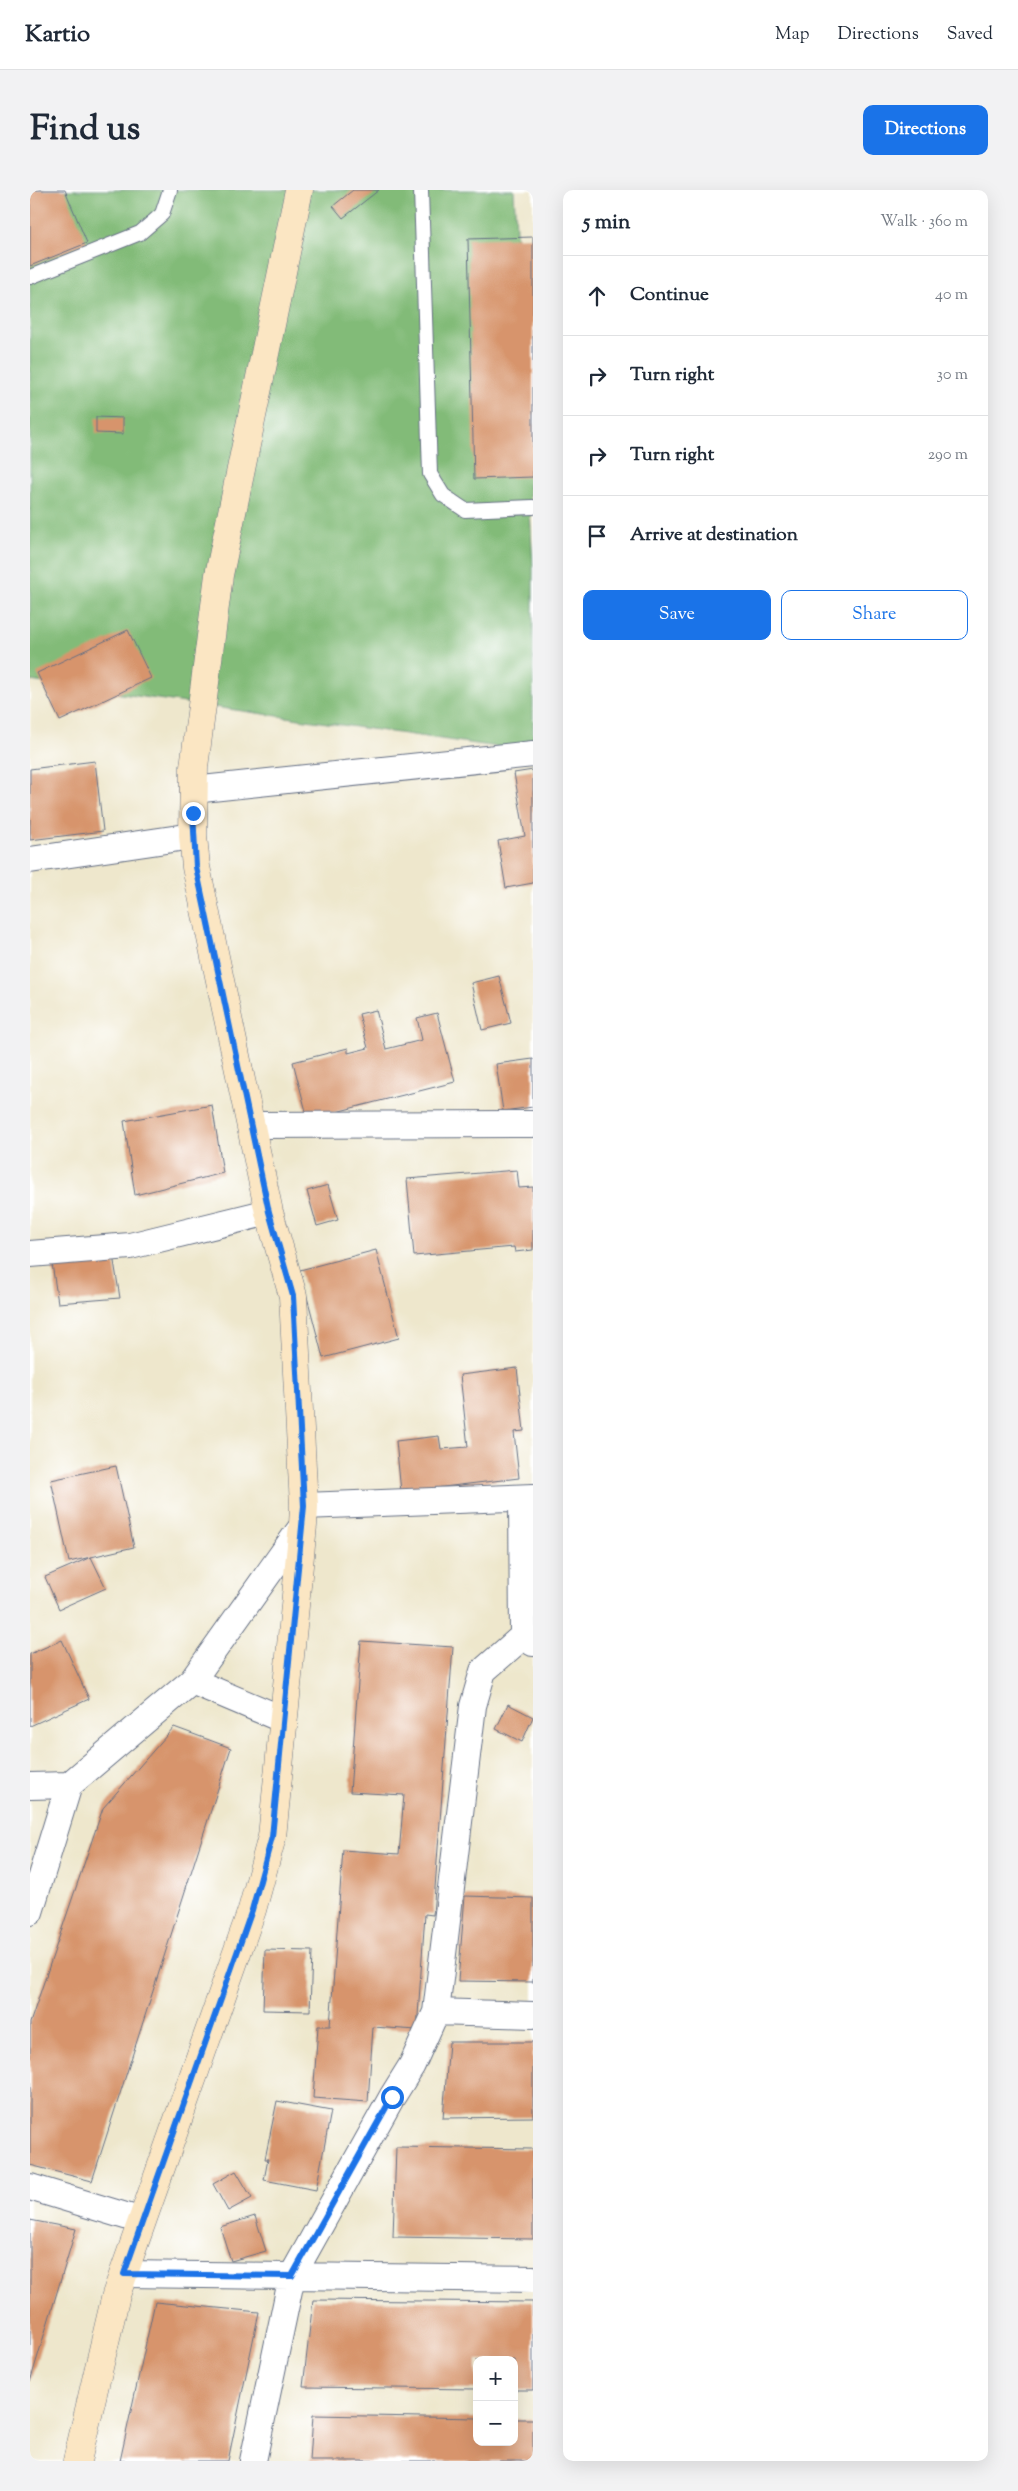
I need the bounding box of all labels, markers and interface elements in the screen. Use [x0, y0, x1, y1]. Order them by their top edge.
text: Kartio [25, 18, 90, 52]
text: Map [775, 22, 810, 48]
text: Directions [838, 22, 919, 48]
text: Saved [947, 22, 993, 48]
text: Find us [30, 105, 140, 156]
button: Directions [863, 105, 988, 155]
text: 5 min [583, 208, 630, 238]
text: Walk · 360 m [880, 211, 968, 234]
icon: ahead [583, 282, 611, 310]
text: Continue [630, 282, 709, 309]
text: 40 m [935, 284, 968, 307]
icon: right [583, 362, 611, 390]
text: Turn right [630, 362, 714, 389]
text: 30 m [937, 364, 968, 387]
icon: right [583, 442, 611, 470]
text: Turn right [630, 442, 714, 469]
text: 290 m [928, 444, 968, 467]
icon: arrive [583, 522, 611, 550]
text: Arrive at destination [630, 522, 798, 549]
button: Save [583, 590, 771, 640]
button: Share [781, 590, 968, 640]
route end [182, 802, 205, 825]
route start [381, 2086, 404, 2109]
map controls [473, 2356, 518, 2446]
button: + [473, 2356, 518, 2401]
button: − [473, 2401, 518, 2446]

